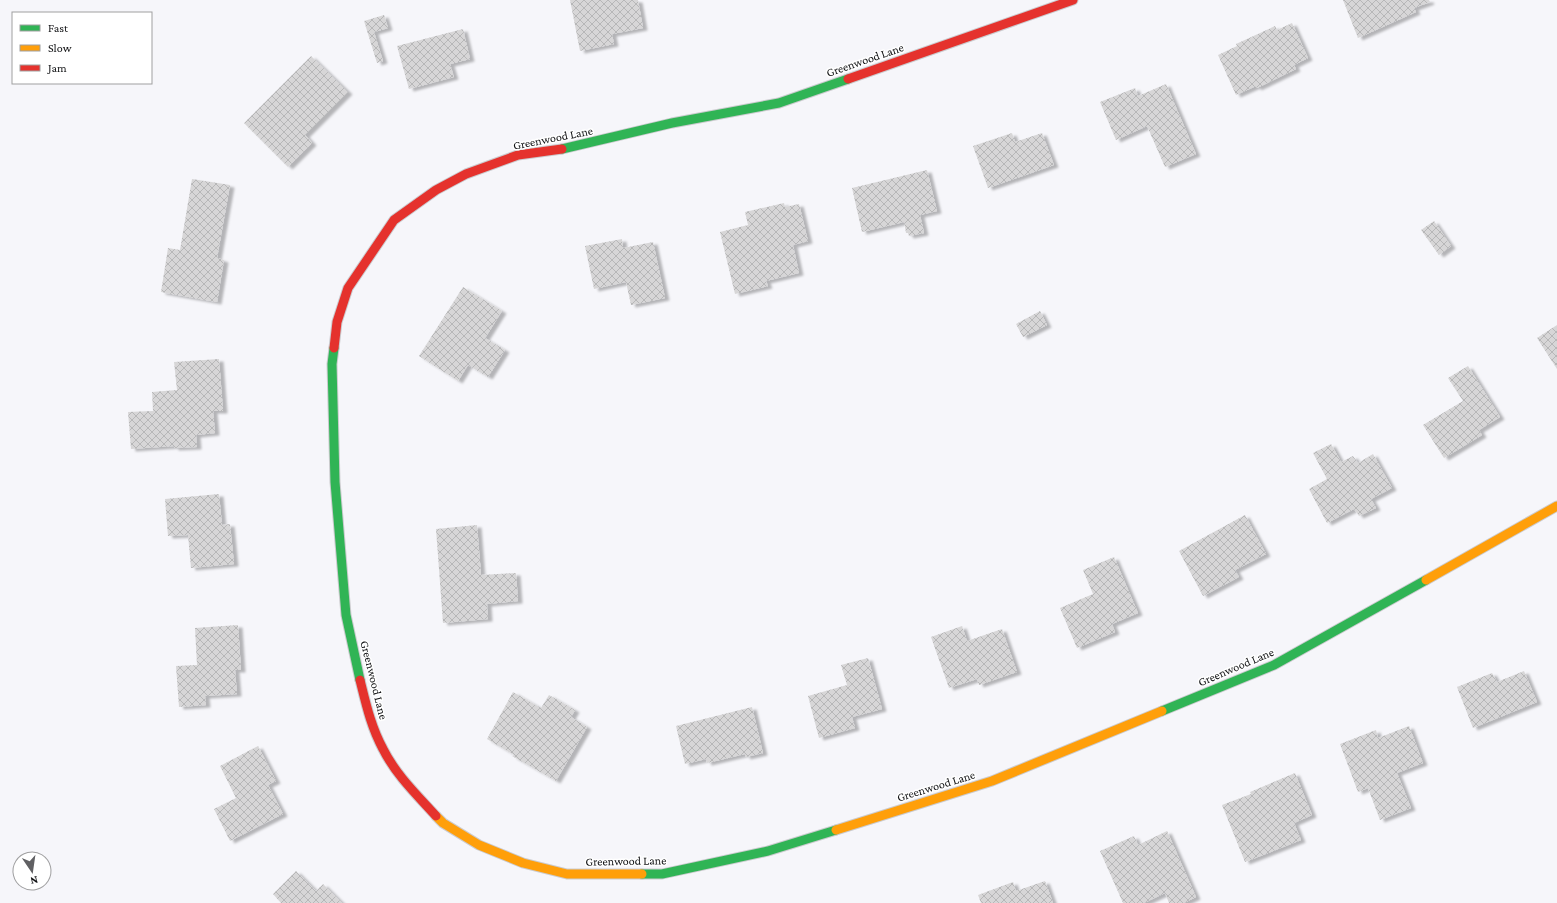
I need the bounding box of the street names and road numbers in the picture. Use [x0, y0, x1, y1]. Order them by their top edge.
street label: Greenwood Lane [824, 40, 906, 80]
street label: Greenwood Lane [512, 123, 594, 153]
street label: Greenwood Lane [357, 639, 391, 721]
street label: Greenwood Lane [1196, 645, 1276, 689]
street label: Greenwood Lane [895, 767, 977, 805]
street label: Greenwood Lane [585, 853, 667, 869]

